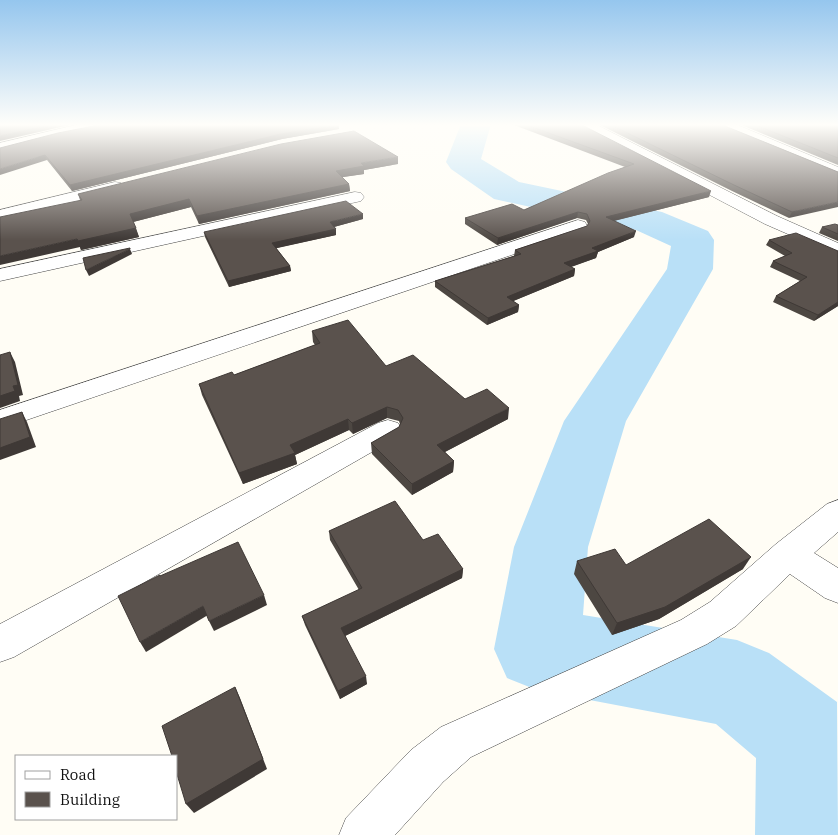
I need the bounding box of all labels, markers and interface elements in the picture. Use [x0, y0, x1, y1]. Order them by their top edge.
legend [15, 755, 178, 820]
text: Road [60, 765, 96, 784]
text: Building [60, 790, 120, 809]

